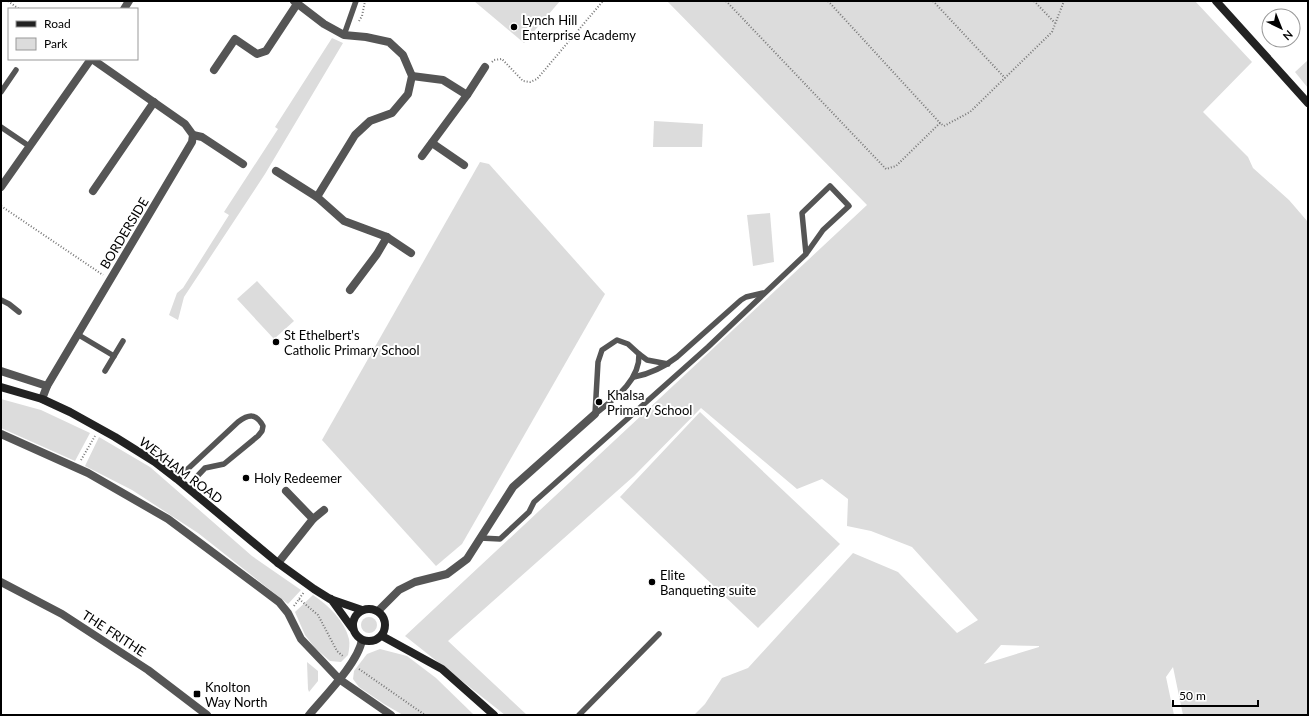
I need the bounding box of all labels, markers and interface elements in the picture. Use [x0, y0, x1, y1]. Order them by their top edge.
legend [8, 8, 138, 60]
north arrow [1261, 8, 1301, 48]
place label: Lynch Hill Enterprise Academy [522, 12, 636, 43]
text: Road [44, 16, 71, 31]
marker: Lynch Hill Enterprise Academy [509, 22, 519, 32]
text: N [1281, 28, 1296, 43]
text: Park [44, 36, 68, 51]
street label: BORDERSIDE [96, 194, 152, 272]
place label: St Ethelbert's Catholic Primary School [284, 327, 420, 358]
marker: St Ethelbert's Catholic Primary School [271, 337, 281, 347]
place label: Khalsa Primary School [607, 387, 692, 418]
marker: Khalsa Primary School [594, 397, 604, 407]
street label: WEXHAM ROAD [136, 433, 226, 507]
place label: Holy Redeemer [254, 470, 342, 486]
marker: Holy Redeemer [241, 473, 251, 483]
place label: Elite Banqueting suite [660, 567, 756, 598]
marker: Elite Banqueting suite [647, 577, 657, 587]
street label: THE FRITHE [79, 606, 149, 660]
place label: Knolton Way North [205, 679, 268, 710]
scale bar [1173, 682, 1258, 708]
text: 50 m [1179, 688, 1206, 703]
marker: Knolton Way North [192, 689, 202, 699]

